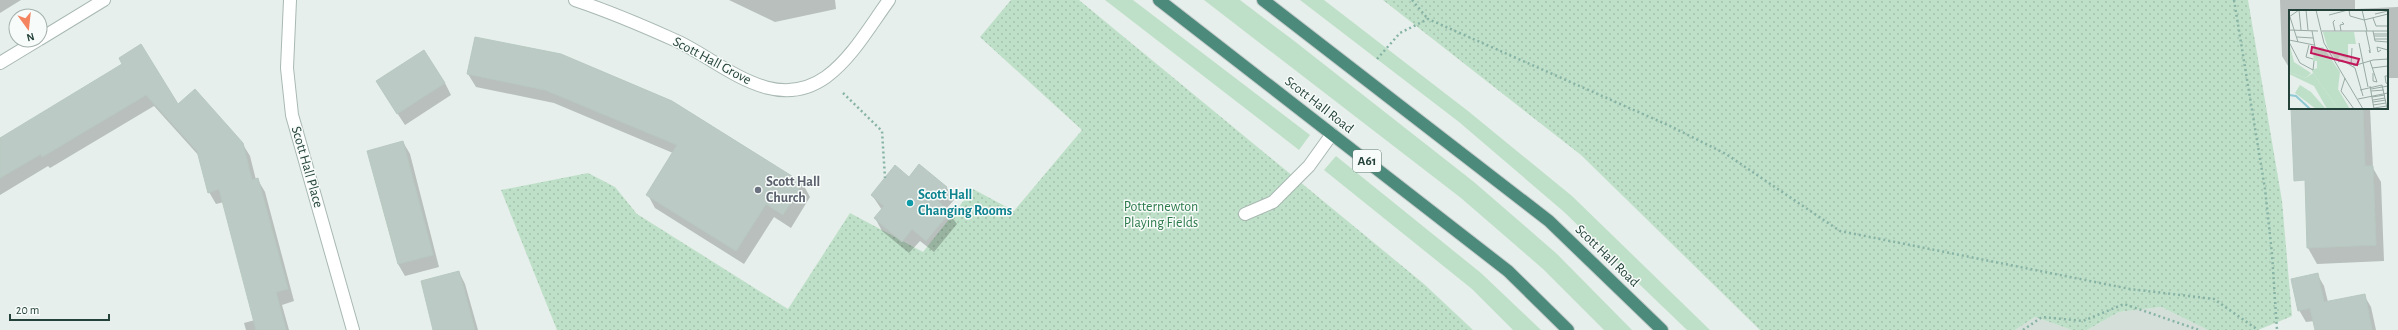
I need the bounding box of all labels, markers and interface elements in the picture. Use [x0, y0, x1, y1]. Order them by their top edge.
north arrow [8, 8, 48, 48]
inset map [2289, 10, 2388, 109]
text: N [25, 31, 36, 43]
street label: Scott Hall Grove [671, 35, 753, 87]
street label: Scott Hall Road [1282, 74, 1356, 136]
street label: Scott Hall Place [289, 125, 325, 209]
road number: A61 [1353, 150, 1381, 172]
place label: Scott Hall Church [766, 175, 820, 205]
marker: Scott Hall Church [753, 185, 763, 195]
place label: Scott Hall Changing Rooms [918, 188, 1012, 218]
marker: Scott Hall Changing Rooms [905, 198, 915, 208]
park label: Potternewton Playing Fields [1124, 200, 1198, 230]
street label: Scott Hall Road [1572, 222, 1642, 290]
scale bar [10, 296, 109, 322]
text: 20 m [16, 304, 39, 316]

